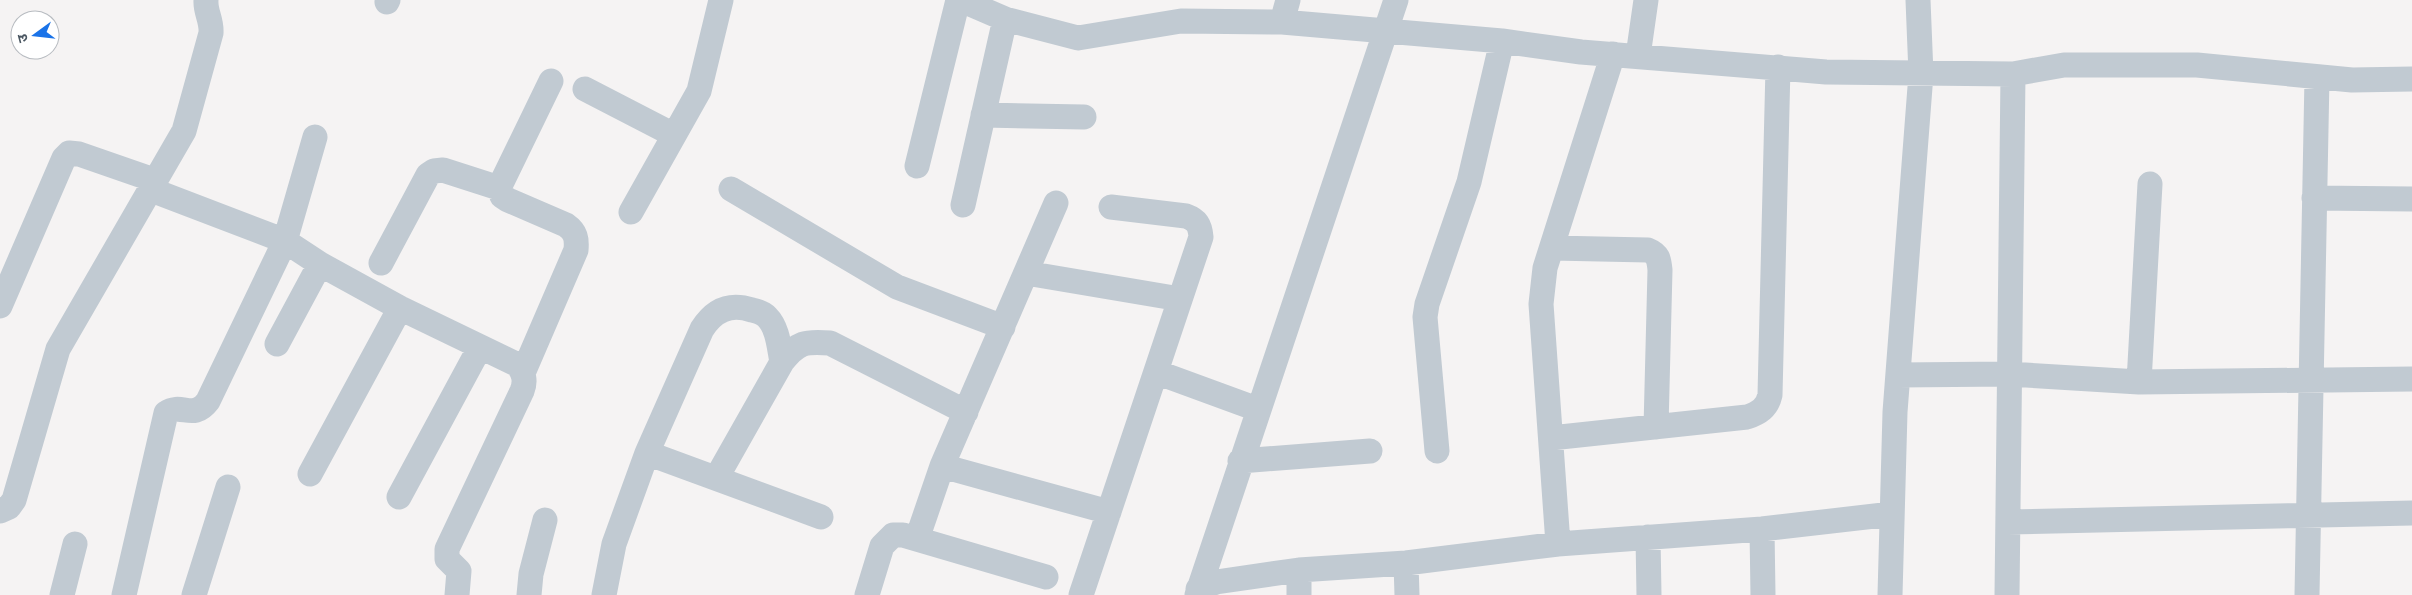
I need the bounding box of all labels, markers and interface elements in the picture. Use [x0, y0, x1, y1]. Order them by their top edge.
north arrow [10, 10, 60, 60]
text: उ [11, 31, 33, 45]

